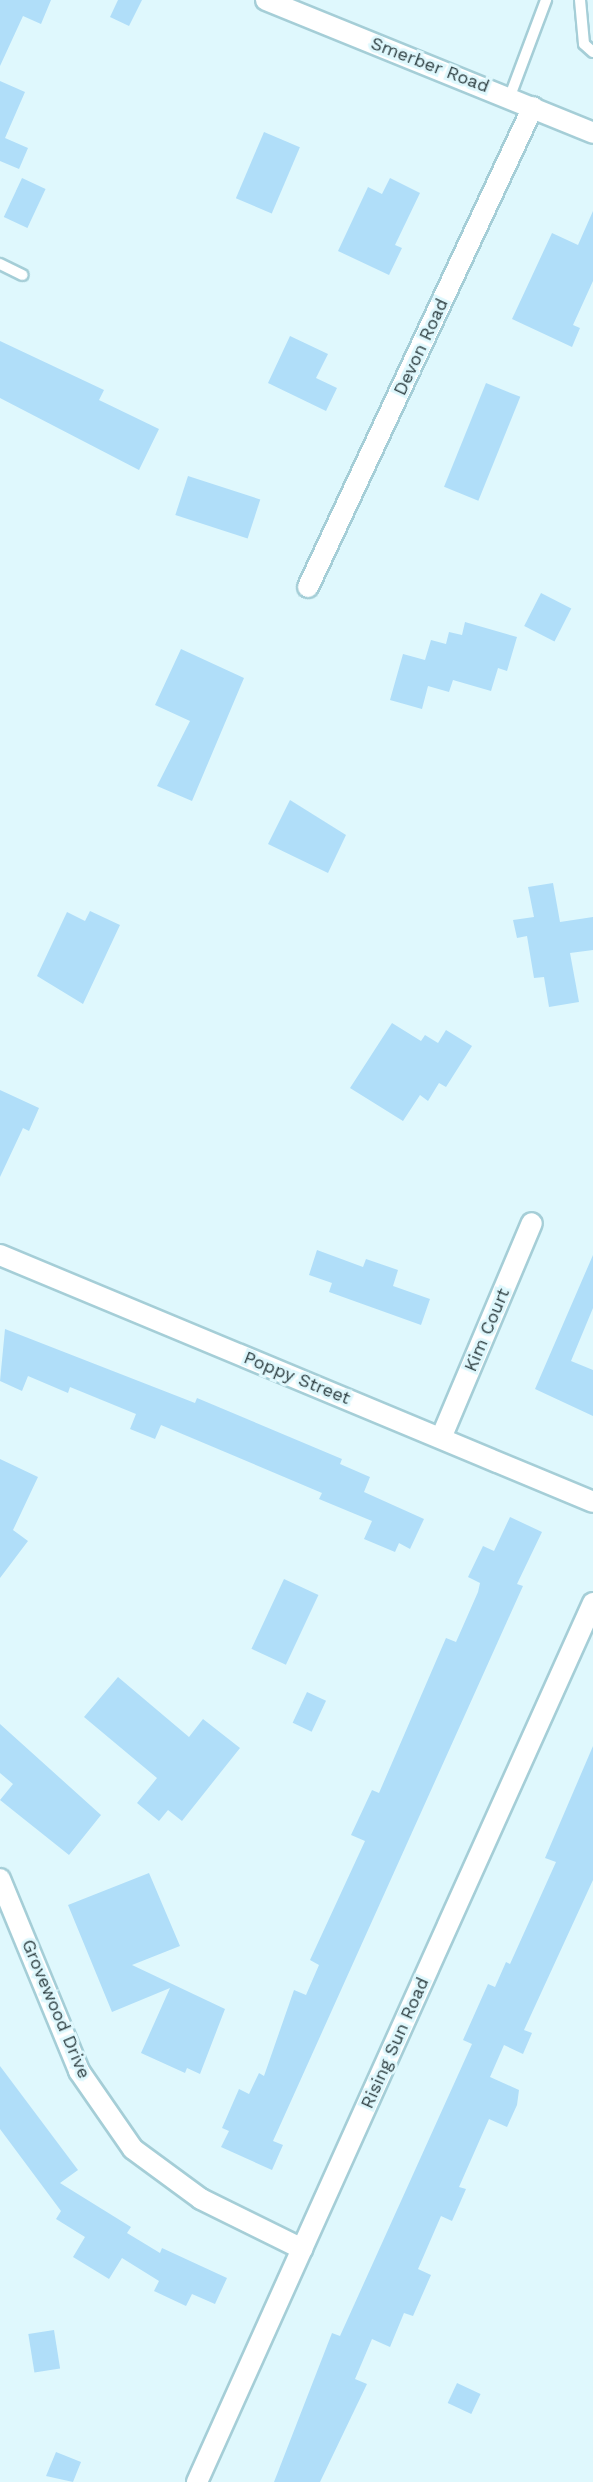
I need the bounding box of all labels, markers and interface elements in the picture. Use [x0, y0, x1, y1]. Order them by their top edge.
street label: Smerber Road [368, 32, 492, 98]
street label: Devon Road [389, 295, 453, 399]
street label: Kim Court [460, 1285, 514, 1375]
street label: Poppy Street [240, 1347, 354, 1409]
street label: Grovewood Drive [17, 1936, 95, 2082]
street label: Rising Sun Road [356, 1974, 434, 2112]

